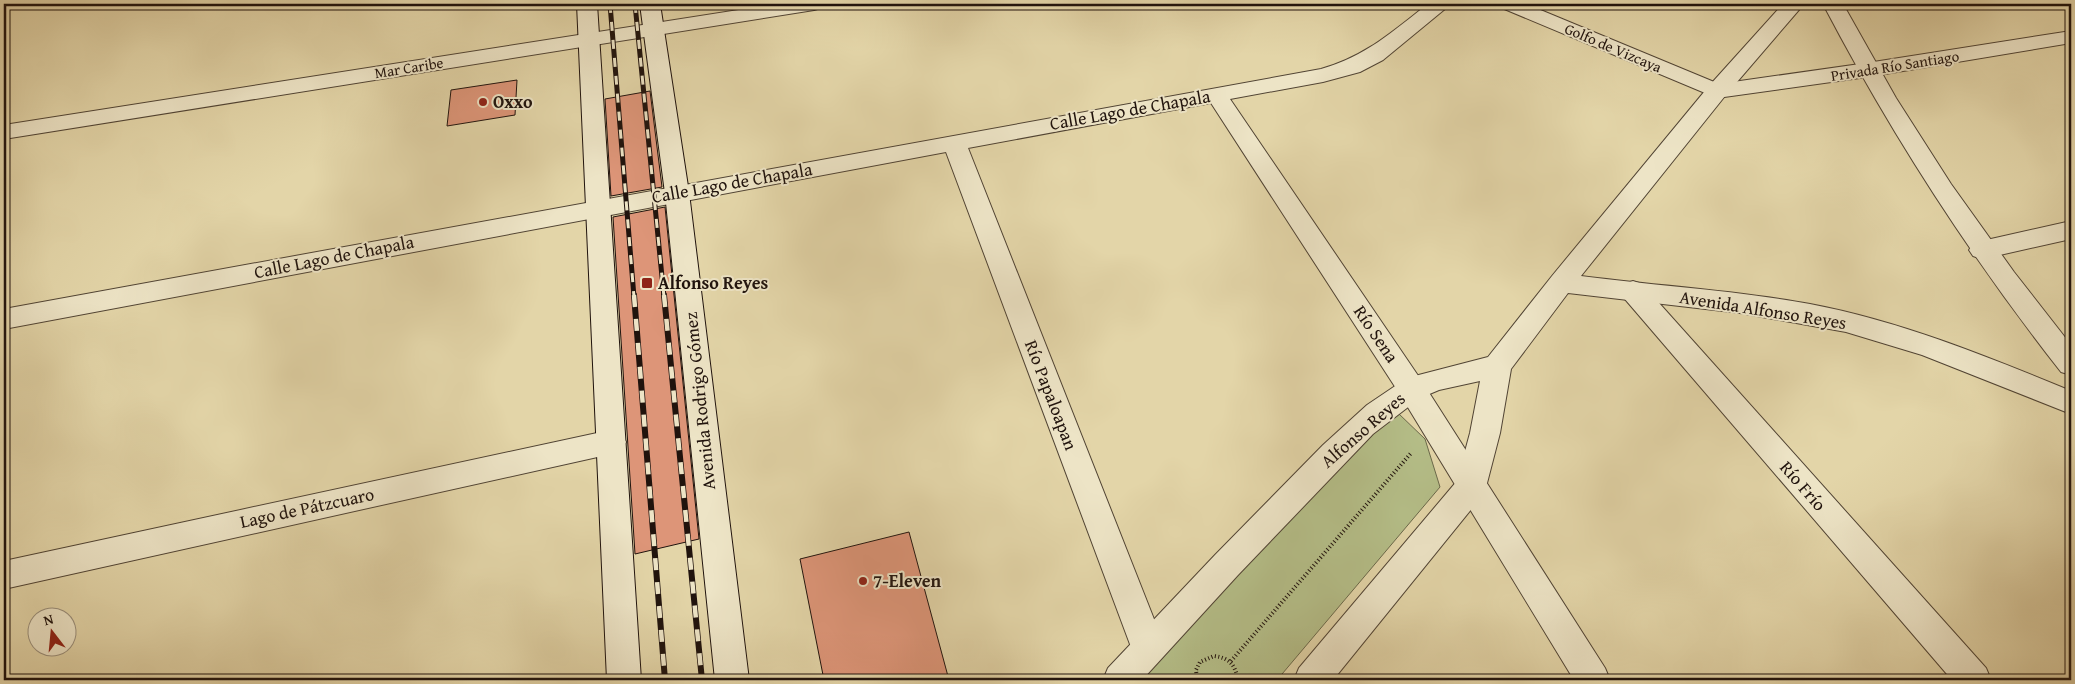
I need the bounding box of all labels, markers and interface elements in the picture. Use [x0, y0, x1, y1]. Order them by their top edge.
street label: Golfo de Vizcaya [1561, 18, 1665, 77]
street label: Privada Río Santiago [1829, 45, 1961, 86]
street label: Mar Caribe [373, 52, 445, 83]
street label: Calle Lago de Chapala [1048, 82, 1213, 137]
place label: Oxxo [493, 88, 533, 115]
marker: Oxxo [477, 96, 489, 108]
street label: Calle Lago de Chapala [650, 155, 815, 210]
street label: Calle Lago de Chapala [252, 228, 417, 285]
place label: Alfonso Reyes [658, 269, 769, 296]
marker: Alfonso Reyes [640, 276, 654, 290]
street label: Avenida Alfonso Reyes [1678, 283, 1848, 336]
street label: Río Sena [1347, 299, 1406, 368]
street label: Avenida Rodrigo Gómez [677, 311, 722, 491]
street label: Río Papaloapan [1018, 336, 1085, 454]
street label: Alfonso Reyes [1314, 385, 1411, 474]
street label: Río Frío [1774, 455, 1833, 517]
street label: Lago de Pátzcuaro [237, 480, 376, 535]
place label: 7-Eleven [873, 567, 942, 594]
marker: 7-Eleven [857, 575, 869, 587]
north arrow [28, 606, 78, 656]
text: N [41, 608, 56, 630]

